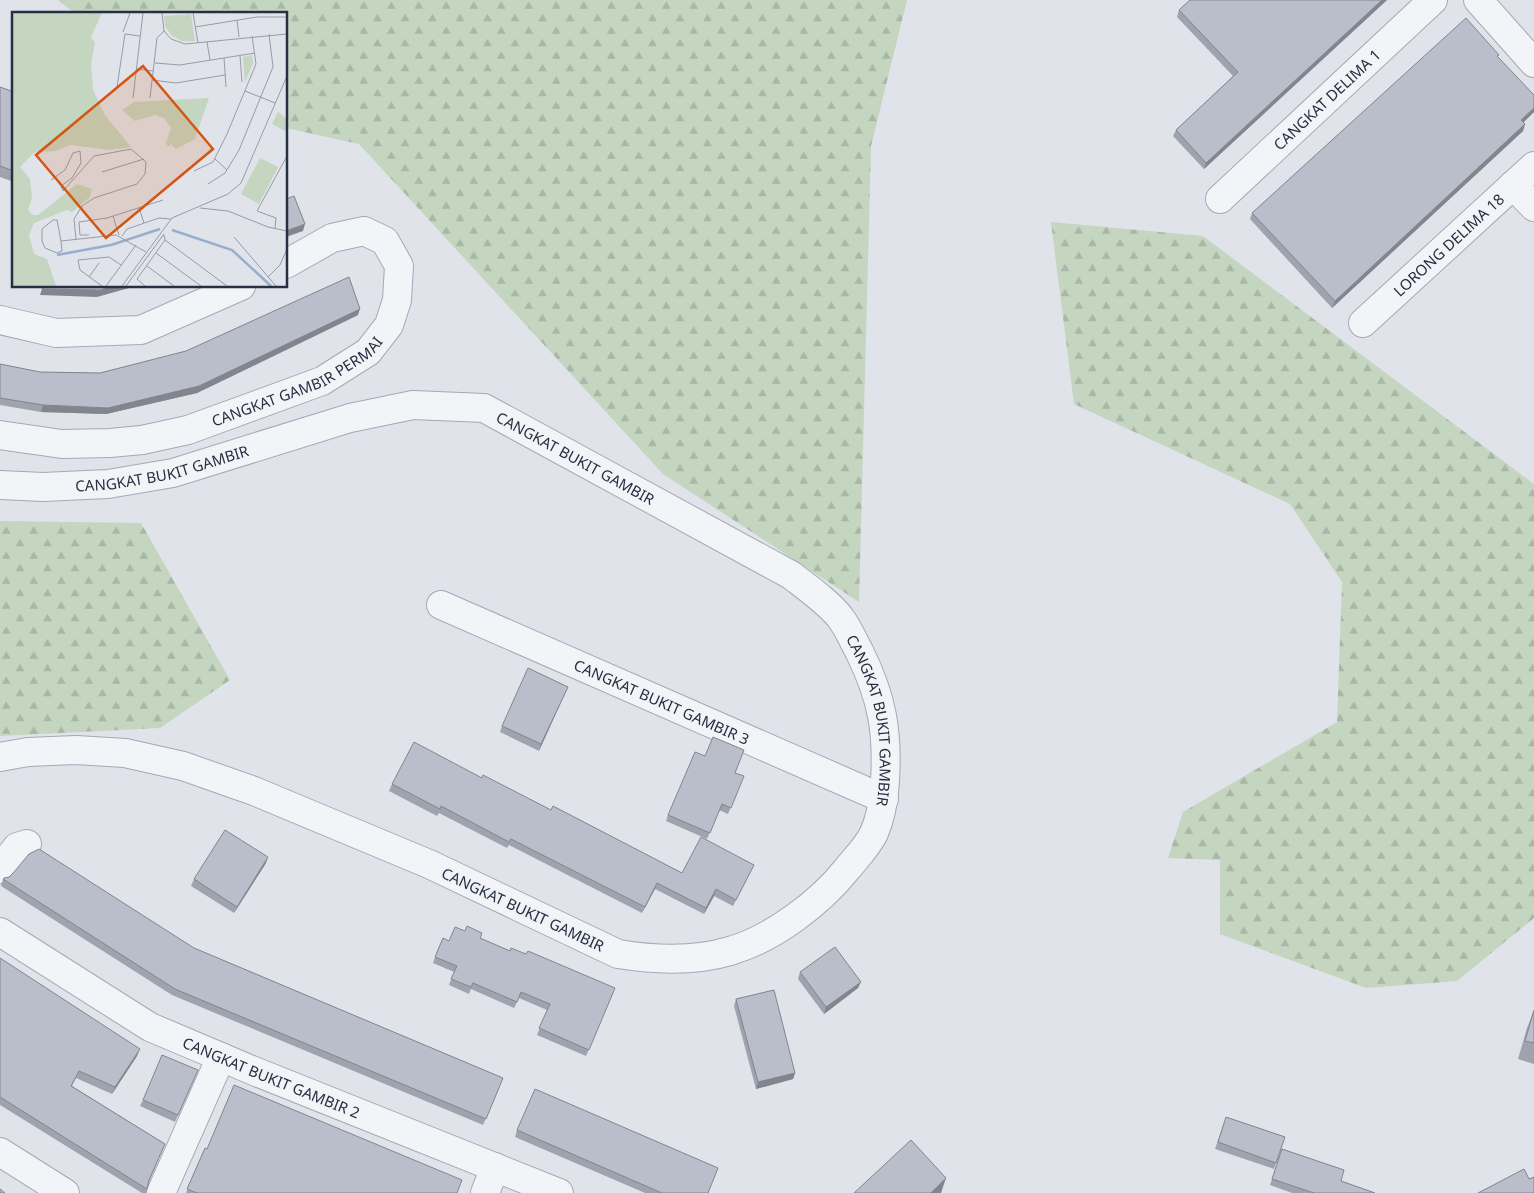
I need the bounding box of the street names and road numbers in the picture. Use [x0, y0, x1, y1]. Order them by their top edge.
street label: CANGKAT DELIMA 1 [1269, 44, 1384, 154]
street label: LORONG DELIMA 18 [1389, 189, 1508, 300]
street label: CANGKAT GAMBIR PERMAI [209, 332, 387, 431]
street label: CANGKAT BUKIT GAMBIR [493, 407, 659, 509]
street label: CANGKAT BUKIT GAMBIR [75, 440, 252, 495]
street label: CANGKAT BUKIT GAMBIR [842, 631, 896, 808]
street label: CANGKAT BUKIT GAMBIR 3 [571, 654, 753, 749]
street label: CANGKAT BUKIT GAMBIR [439, 863, 608, 956]
street label: CANGKAT BUKIT GAMBIR 2 [180, 1032, 363, 1122]

